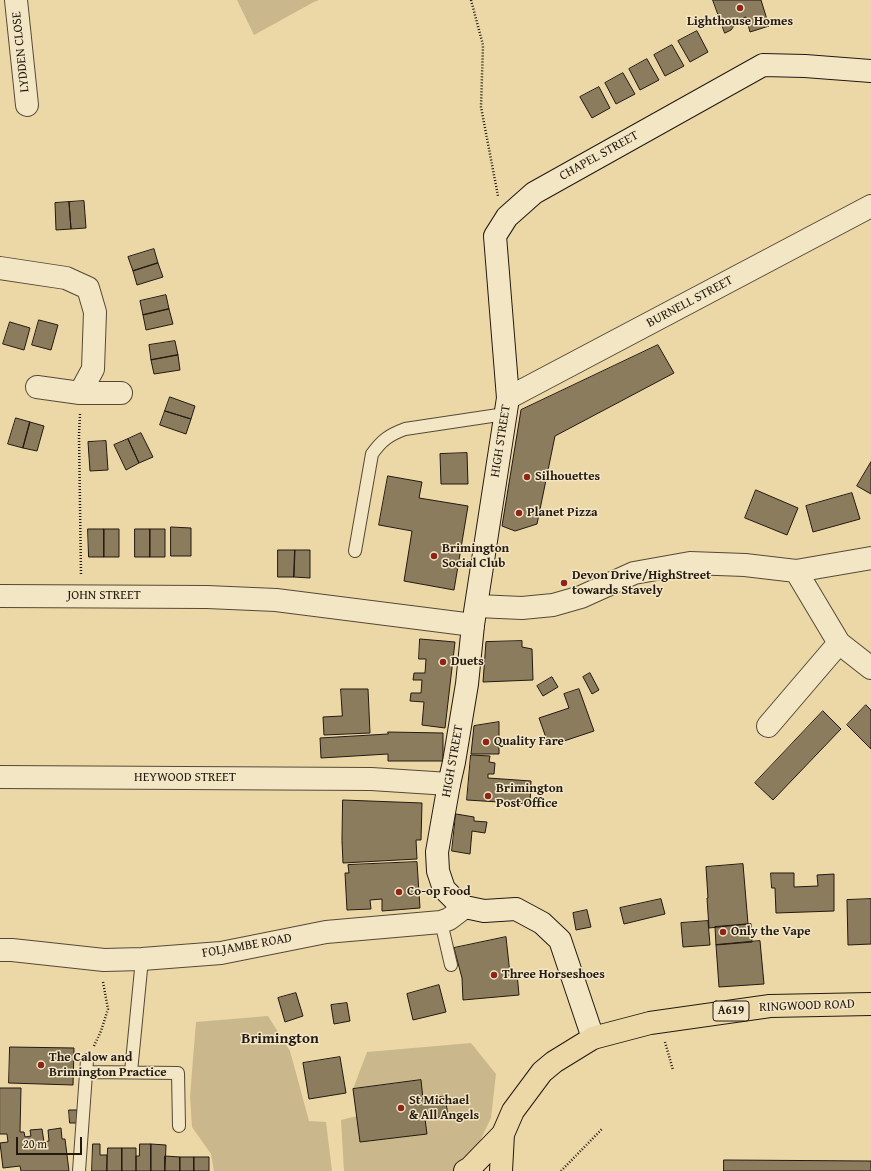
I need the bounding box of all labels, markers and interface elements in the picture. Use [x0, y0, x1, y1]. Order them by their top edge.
marker: Lighthouse Homes [735, 3, 745, 13]
street label: LYDDEN CLOSE [9, 11, 33, 93]
place label: Lighthouse Homes [687, 14, 793, 30]
street label: CHAPEL STREET [557, 128, 641, 184]
street label: BURNELL STREET [644, 273, 736, 331]
street label: HIGH STREET [488, 404, 514, 478]
place label: Silhouettes [535, 469, 600, 485]
marker: Silhouettes [522, 472, 532, 482]
place label: Planet Pizza [527, 505, 598, 521]
marker: Planet Pizza [514, 508, 524, 518]
place label: Brimington Social Club [442, 541, 509, 572]
marker: Brimington Social Club [429, 551, 439, 561]
place label: Devon Drive/HighStreet towards Stavely [572, 568, 711, 599]
marker: Devon Drive/HighStreet towards Stavely [559, 578, 569, 588]
street label: JOHN STREET [67, 588, 141, 604]
place label: Duets [451, 654, 484, 670]
marker: Duets [438, 657, 448, 667]
street label: HIGH STREET [439, 724, 467, 798]
place label: Quality Fare [494, 734, 564, 750]
marker: Quality Fare [481, 737, 491, 747]
street label: HEYWOOD STREET [134, 770, 236, 786]
place label: Brimington Post Office [496, 781, 563, 812]
marker: Brimington Post Office [483, 791, 493, 801]
place label: Co-op Food [407, 884, 471, 900]
marker: Co-op Food [394, 887, 404, 897]
place label: Only the Vape [731, 924, 811, 940]
marker: Only the Vape [718, 927, 728, 937]
street label: FOLJAMBE ROAD [201, 930, 293, 962]
place label: Three Horseshoes [502, 967, 605, 983]
marker: Three Horseshoes [489, 970, 499, 980]
street label: RINGWOOD ROAD [759, 997, 855, 1015]
road number: A619 [713, 1001, 749, 1021]
district label: Brimington [241, 1030, 319, 1048]
place label: The Calow and Brimington Practice [49, 1050, 167, 1081]
marker: The Calow and Brimington Practice [36, 1060, 46, 1070]
place label: St Michael & All Angels [409, 1093, 479, 1124]
marker: St Michael & All Angels [396, 1103, 406, 1113]
scale bar [18, 1129, 84, 1155]
text: 20 m [23, 1135, 47, 1152]

